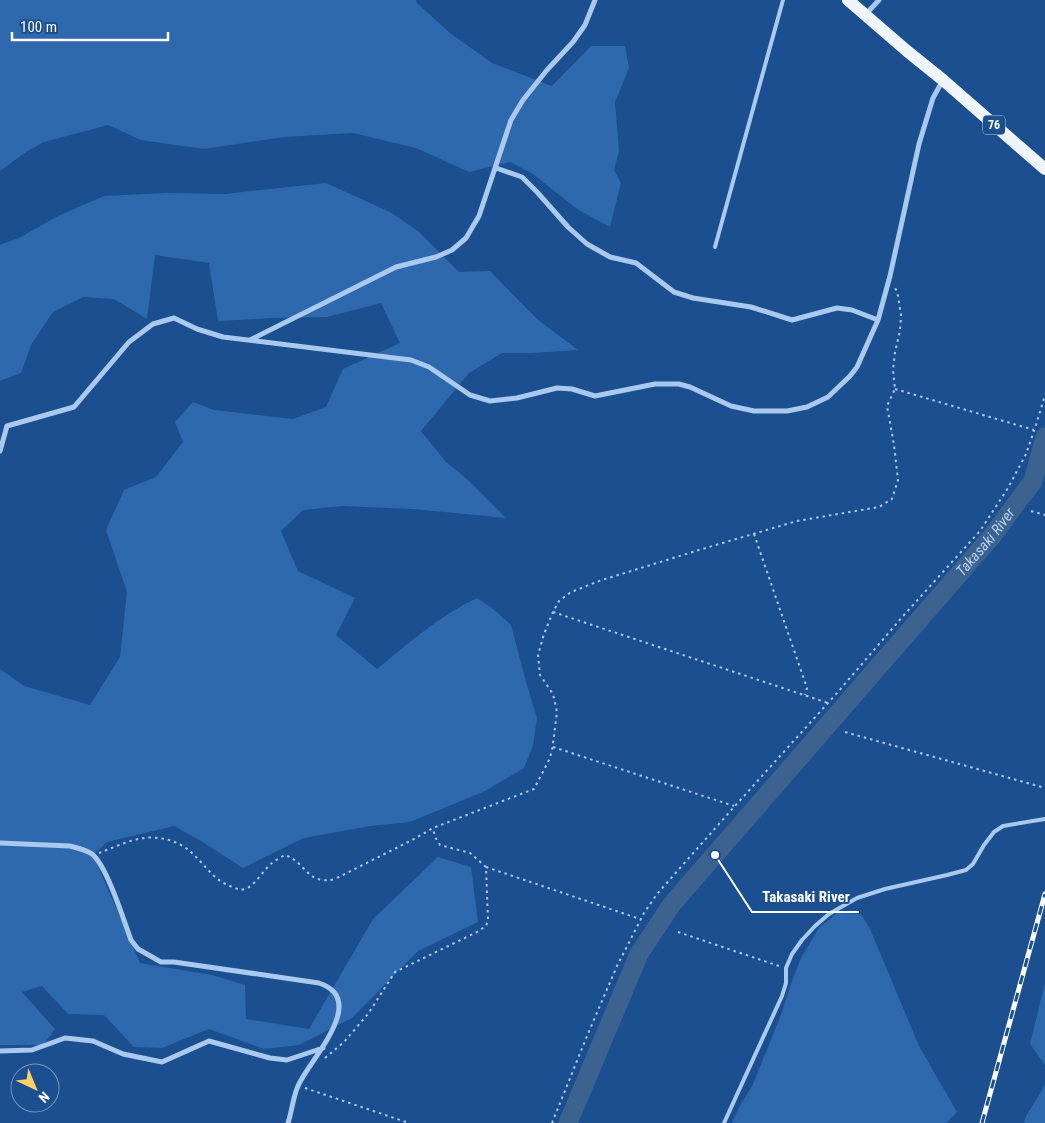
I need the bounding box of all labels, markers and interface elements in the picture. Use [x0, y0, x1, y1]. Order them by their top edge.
scale bar [12, 10, 169, 42]
text: 100 m [20, 18, 57, 36]
road number: 76 [983, 116, 1005, 134]
water label: Takasaki River [952, 504, 1019, 580]
callout: Takasaki River [752, 882, 859, 912]
text: Takasaki River [762, 888, 850, 906]
north arrow [10, 1063, 60, 1113]
text: N [35, 1089, 53, 1106]

